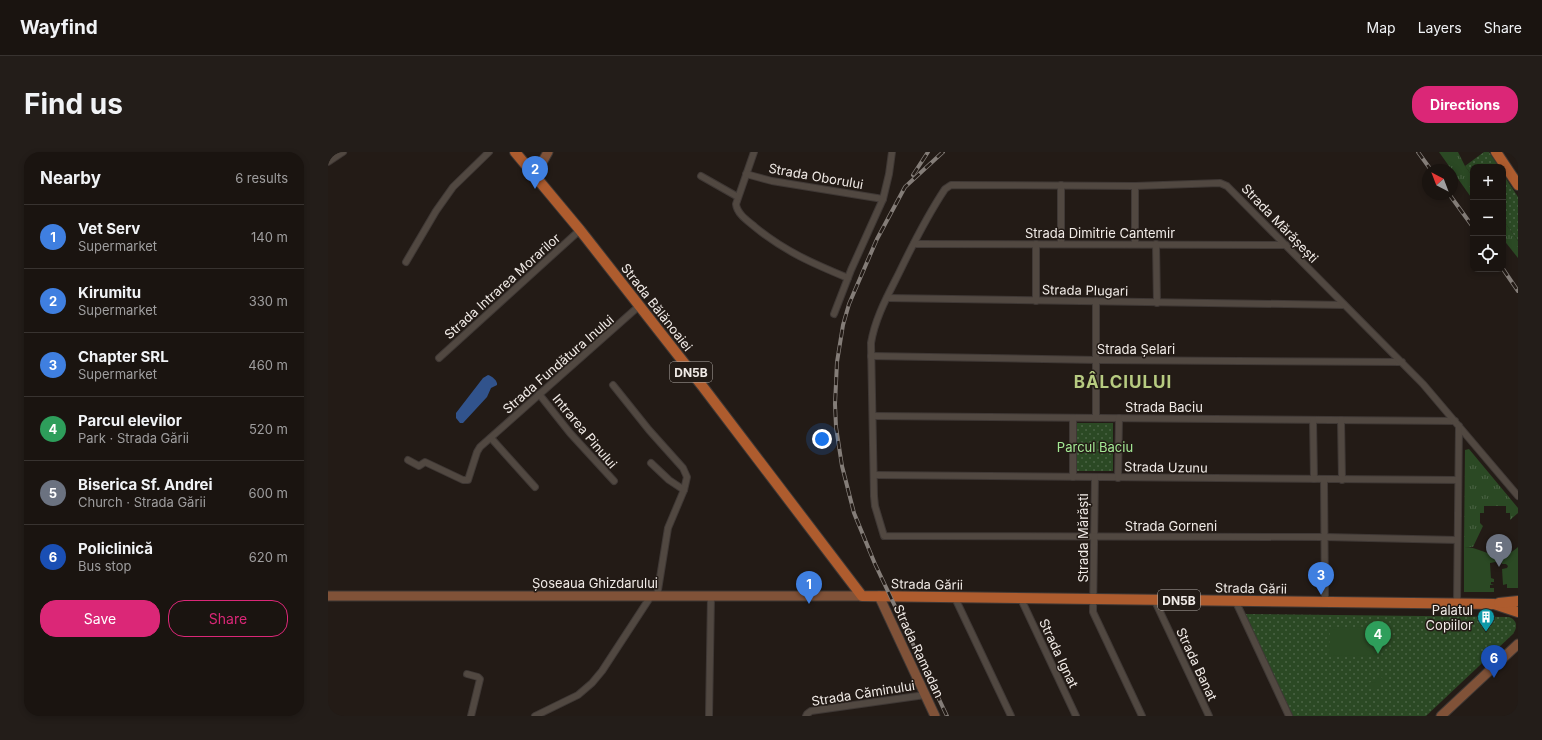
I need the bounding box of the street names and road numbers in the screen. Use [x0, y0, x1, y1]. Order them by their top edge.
street label: Strada Oborului [767, 160, 865, 192]
street label: Strada Mărășești [1238, 180, 1322, 266]
street label: Strada Dimitrie Cantemir [1025, 225, 1175, 241]
street label: Strada Intrarea Morarilor [441, 230, 563, 342]
street label: Strada Bălănoaiei [618, 260, 696, 354]
street label: Strada Plugari [1042, 281, 1128, 299]
street label: Strada Fundătura Inului [499, 311, 617, 417]
street label: Strada Șelari [1097, 341, 1175, 358]
road number: DN5B [670, 362, 712, 382]
street label: Intrarea Pinului [549, 391, 621, 471]
street label: Strada Baciu [1125, 399, 1203, 415]
street label: Strada Uzunu [1124, 458, 1208, 476]
street label: Strada Mărăști [1075, 493, 1091, 583]
street label: Strada Gorneni [1125, 518, 1217, 534]
street label: Șoseaua Ghizdarului [532, 575, 658, 592]
street label: Strada Gării [891, 575, 963, 593]
street label: Strada Gării [1215, 579, 1287, 597]
road number: DN5B [1158, 590, 1200, 610]
street label: Strada Ramadan [890, 602, 948, 700]
street label: Strada Ignat [1036, 616, 1082, 690]
street label: Strada Banat [1173, 625, 1221, 703]
street label: Strada Căminului [810, 677, 916, 709]

